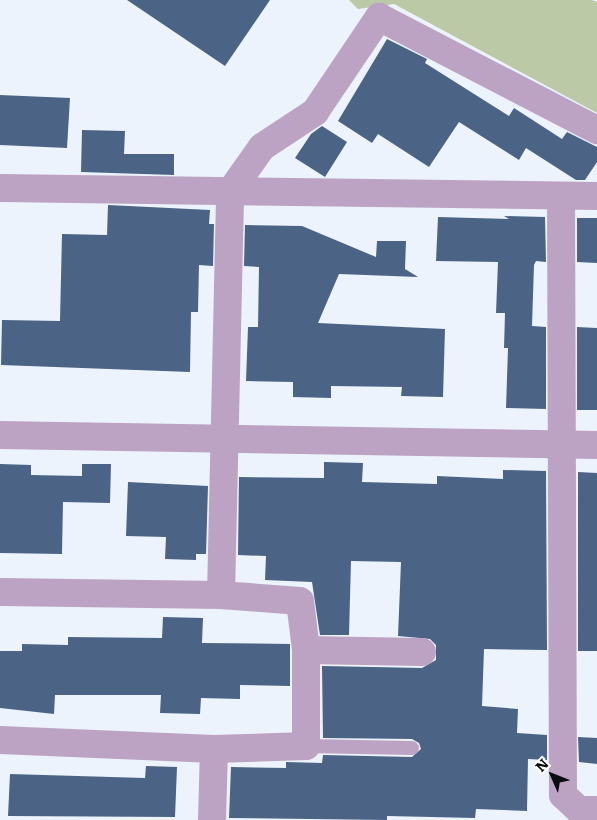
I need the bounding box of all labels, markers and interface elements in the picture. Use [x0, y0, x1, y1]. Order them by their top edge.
north arrow [527, 750, 577, 800]
text: N [530, 753, 552, 776]

